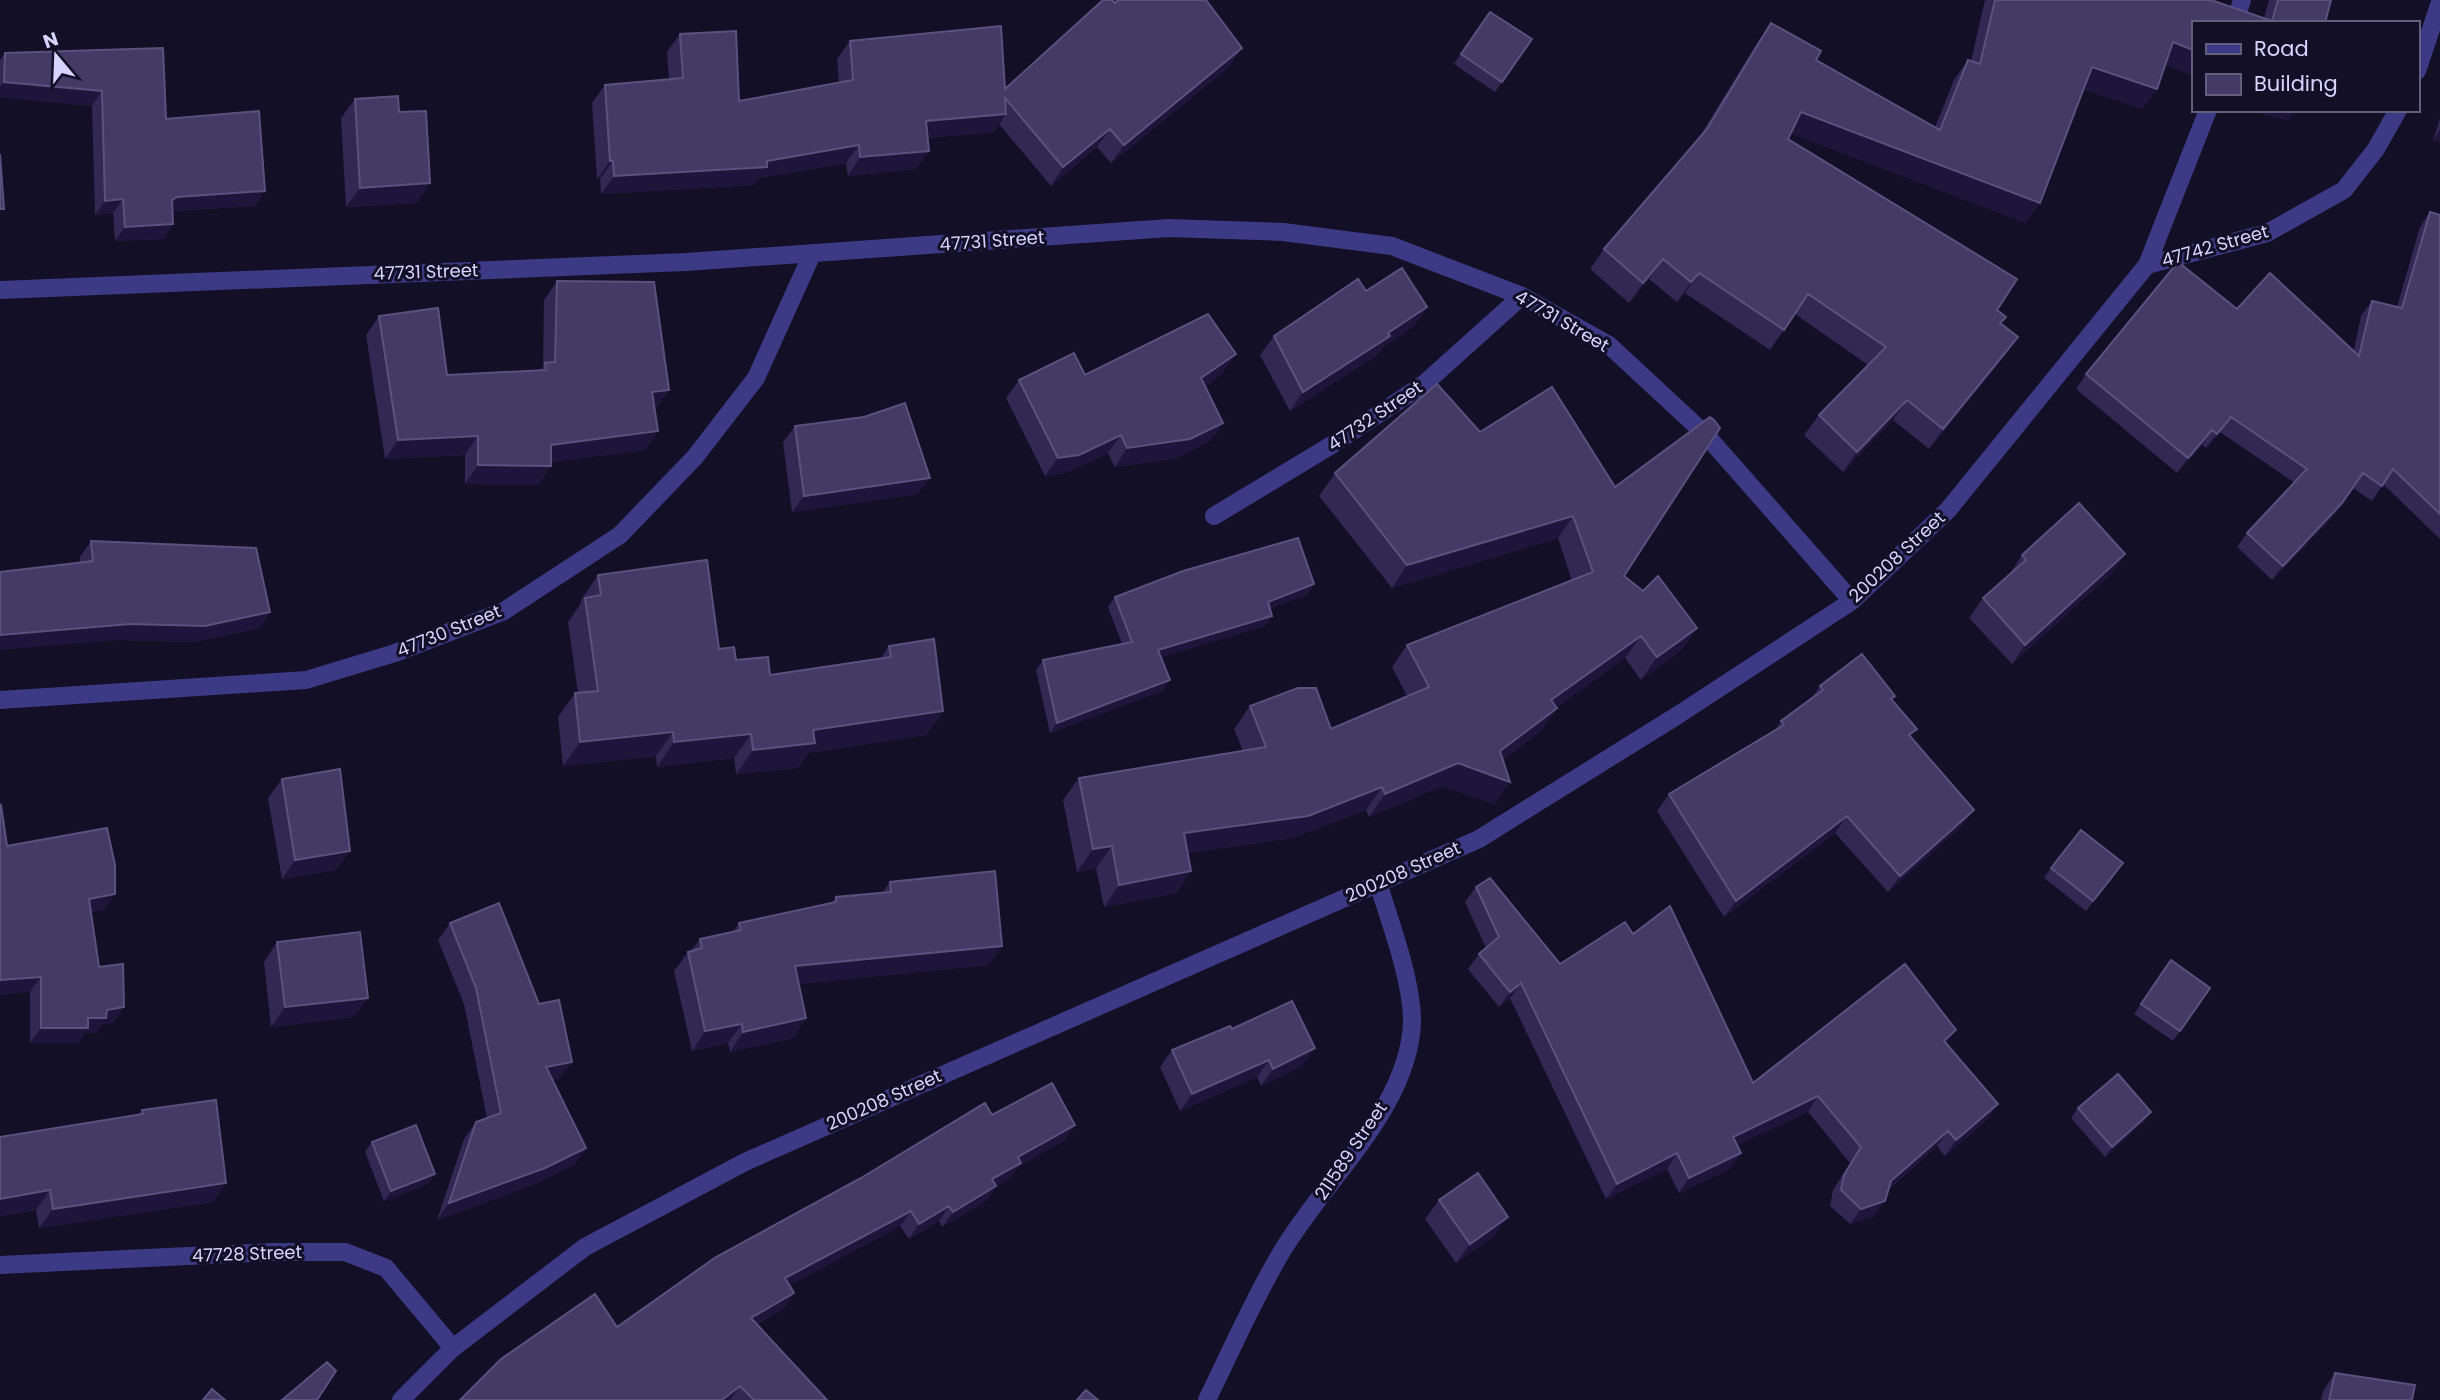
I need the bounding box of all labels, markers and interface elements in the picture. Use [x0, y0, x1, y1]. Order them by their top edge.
north arrow [21, 21, 91, 91]
legend [2192, 21, 2419, 112]
text: N [39, 25, 62, 55]
text: Road [2254, 34, 2309, 63]
text: Building [2254, 69, 2338, 98]
street label: 47742 Street [2158, 218, 2271, 273]
street label: 47731 Street [939, 224, 1045, 257]
street label: 47731 Street [373, 257, 479, 286]
street label: 47731 Street [1511, 284, 1614, 358]
street label: 47732 Street [1322, 375, 1427, 457]
street label: 200208 Street [1843, 505, 1950, 608]
street label: 47730 Street [393, 598, 505, 663]
street label: 200208 Street [1341, 835, 1464, 908]
street label: 200208 Street [822, 1063, 945, 1136]
street label: 211589 Street [1309, 1097, 1393, 1205]
street label: 47728 Street [191, 1239, 302, 1268]

